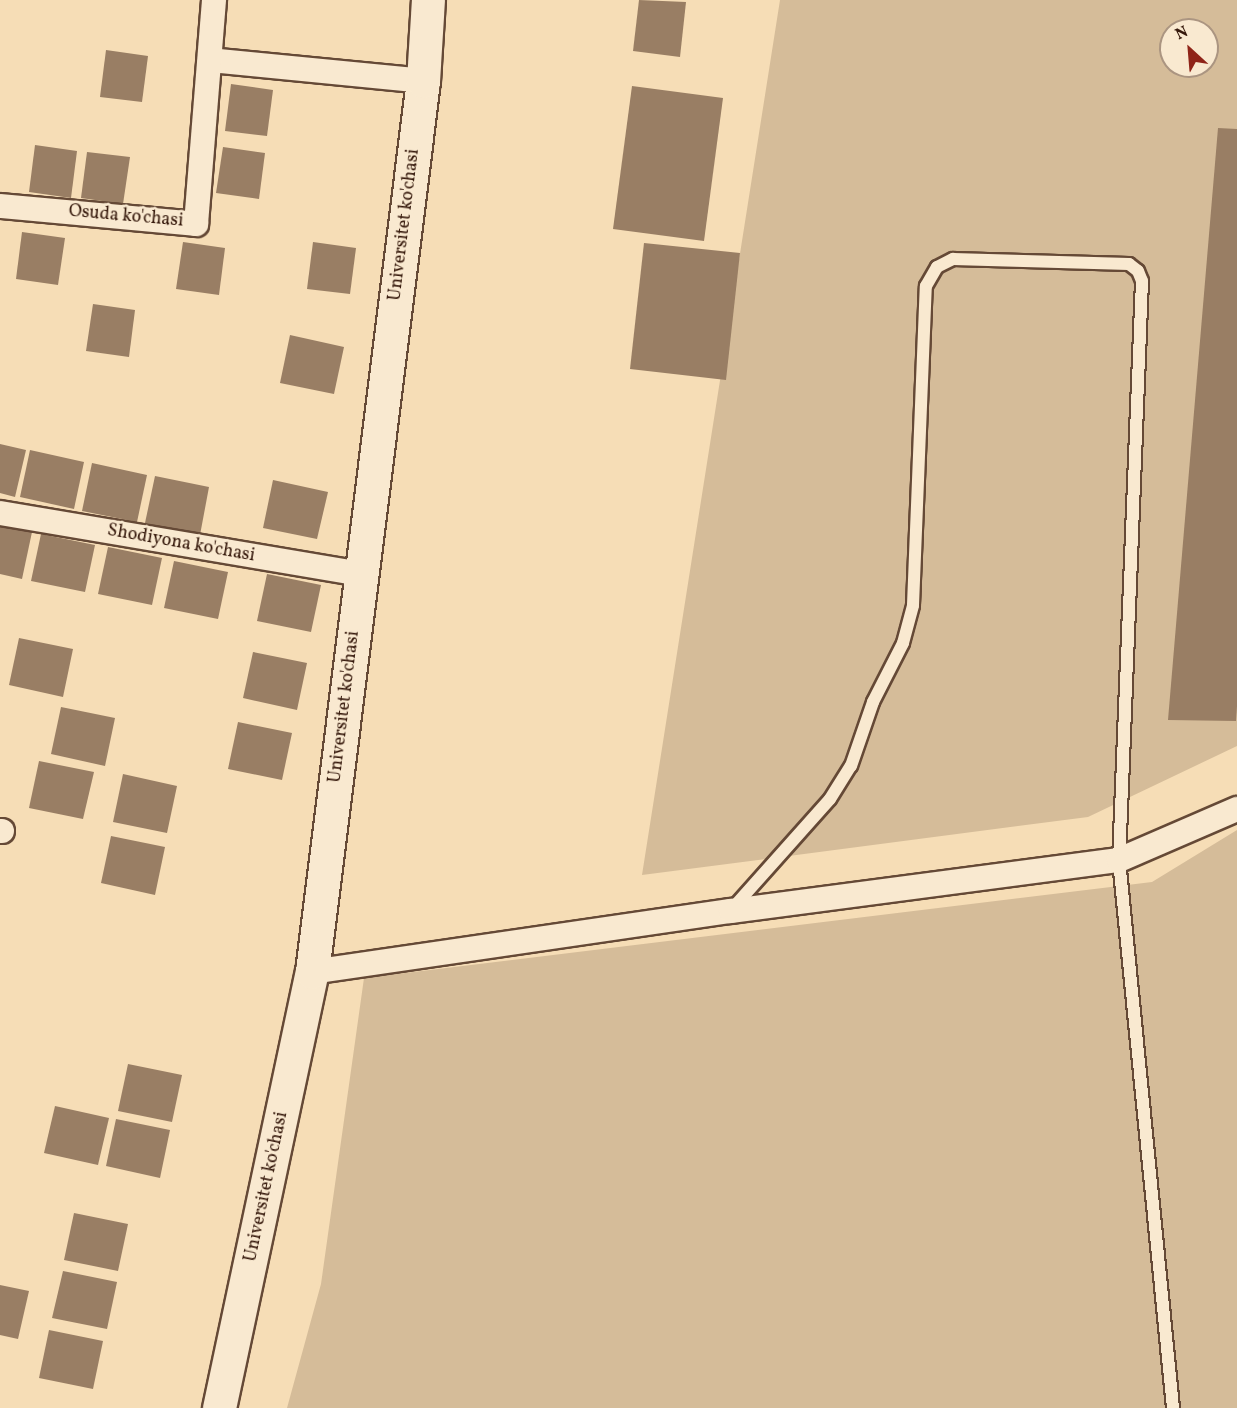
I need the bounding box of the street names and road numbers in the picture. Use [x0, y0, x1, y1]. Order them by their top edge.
street label: Universitet ko'chasi [385, 148, 425, 302]
street label: Osuda ko'chasi [68, 201, 184, 233]
street label: Shodiyona ko'chasi [105, 520, 257, 568]
street label: Universitet ko'chasi [325, 630, 365, 784]
street label: Universitet ko'chasi [241, 1110, 293, 1264]

